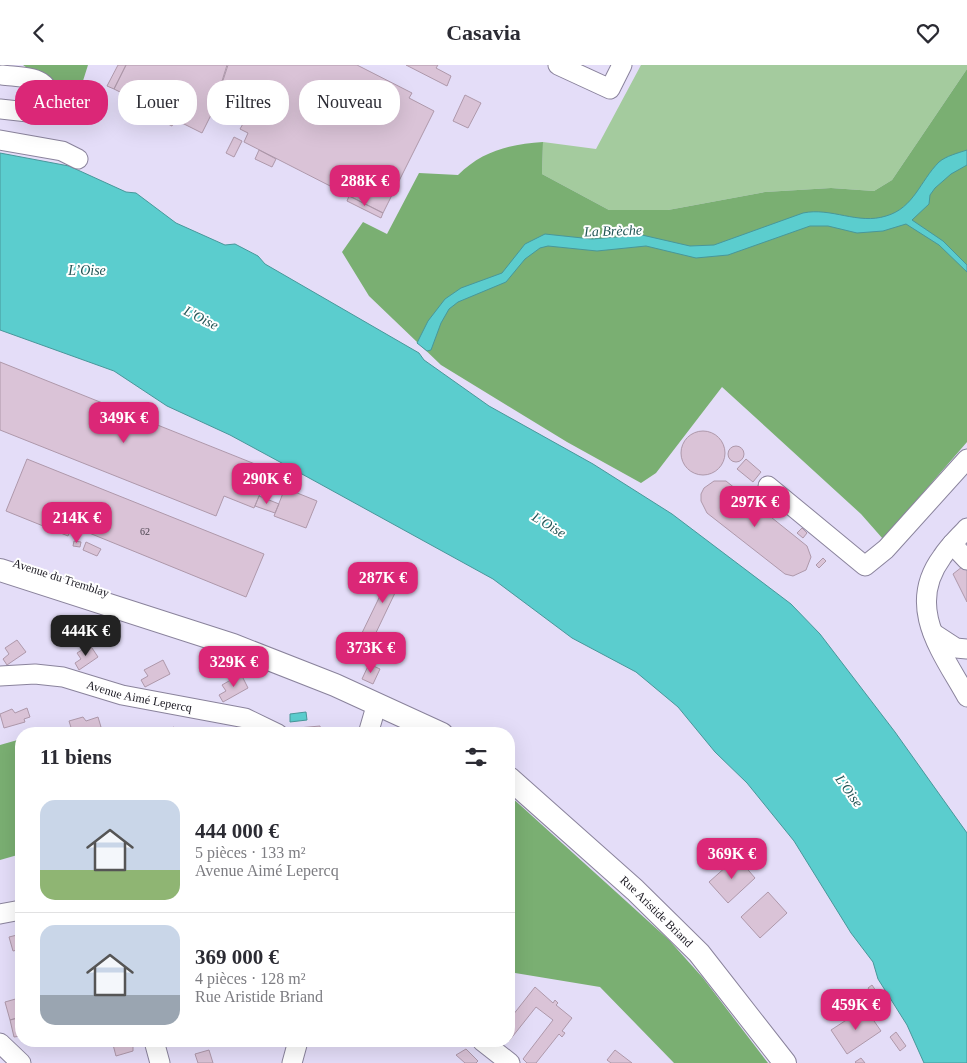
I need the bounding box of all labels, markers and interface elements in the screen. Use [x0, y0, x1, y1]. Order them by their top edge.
icon: back [25, 19, 53, 47]
icon: heart [914, 19, 942, 47]
text: Casavia [446, 20, 521, 45]
chip: Acheter [15, 80, 108, 125]
chip: Louer [118, 80, 197, 125]
chip: Filtres [207, 80, 289, 125]
chip: Nouveau [299, 80, 400, 125]
pin: 288K € [324, 165, 406, 207]
text: 288K € [341, 172, 389, 189]
water label: La Brèche [583, 222, 642, 240]
water label: L’Oise [67, 263, 106, 278]
water label: L'Oise [180, 303, 221, 333]
pin: 349K € [83, 401, 165, 444]
text: 349K € [100, 409, 148, 426]
pin: 290K € [226, 463, 308, 505]
text: 290K € [243, 470, 291, 487]
pin: 297K € [714, 485, 796, 528]
text: 297K € [731, 493, 779, 510]
pin: 214K € [36, 501, 118, 544]
text: 214K € [53, 509, 101, 526]
water label: L'Oise [529, 509, 568, 541]
house number: 62 [140, 526, 150, 537]
street label: Avenue du Tremblay [11, 556, 111, 600]
pin: 287K € [342, 561, 424, 604]
text: 287K € [359, 569, 407, 586]
pin: 444K € [45, 615, 127, 657]
text: 444K € [62, 622, 110, 639]
pin: 373K € [330, 631, 412, 674]
text: 373K € [347, 639, 395, 656]
pin: 329K € [193, 645, 275, 688]
text: 329K € [210, 653, 258, 670]
street label: Avenue Aimé Lepercq [85, 678, 193, 715]
icon: filters [462, 743, 490, 771]
text: 11 biens [40, 745, 112, 769]
water label: L'Oise [832, 771, 866, 810]
text: 444 000 € [195, 819, 279, 843]
icon: home [80, 820, 140, 880]
pin: 369K € [691, 837, 773, 880]
text: 5 pièces · 133 m² [195, 844, 306, 861]
text: 369K € [708, 845, 756, 862]
text: Avenue Aimé Lepercq [195, 862, 339, 879]
street label: Rue Aristide Briand [617, 873, 696, 950]
icon: home [80, 945, 140, 1005]
text: 369 000 € [195, 945, 279, 969]
text: 4 pièces · 128 m² [195, 970, 306, 987]
text: Rue Aristide Briand [195, 988, 323, 1005]
pin: 459K € [815, 989, 897, 1031]
text: 459K € [832, 996, 880, 1013]

